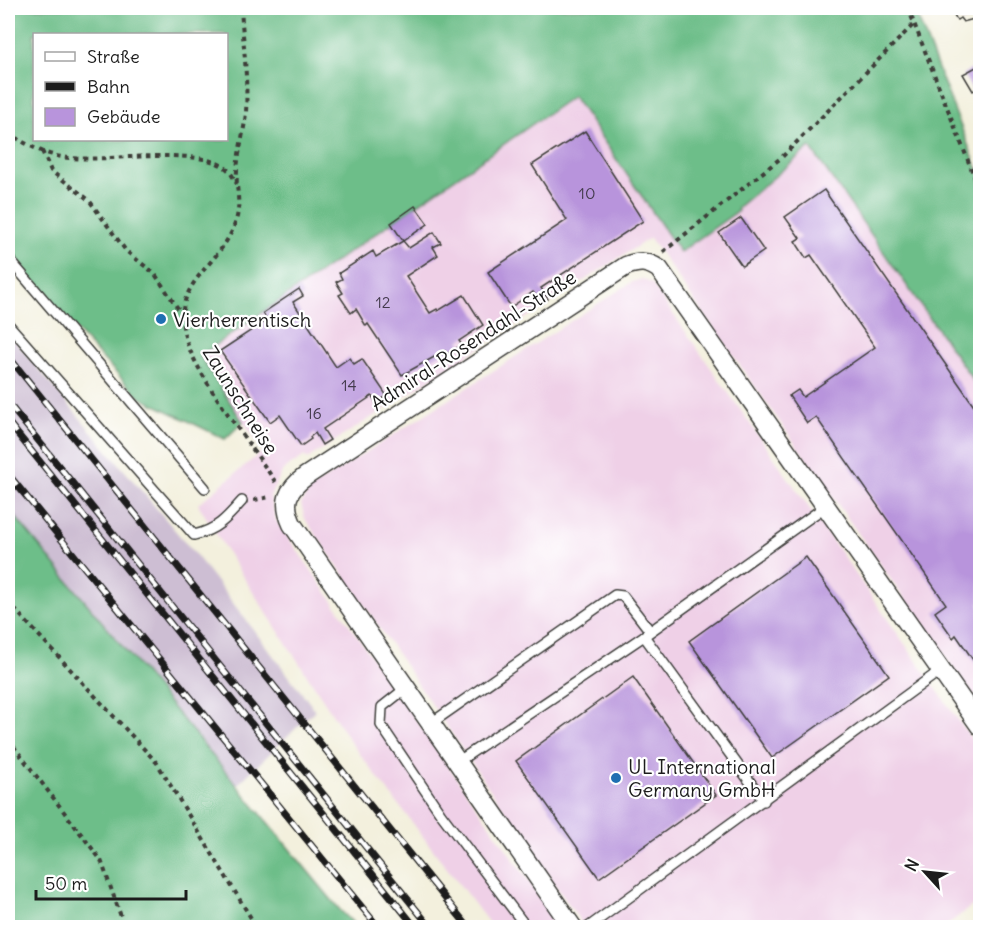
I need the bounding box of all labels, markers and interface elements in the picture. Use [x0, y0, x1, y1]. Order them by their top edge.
legend [33, 33, 228, 141]
text: Straße [87, 45, 140, 68]
text: Bahn [87, 75, 130, 98]
text: Gebäude [87, 105, 160, 128]
house number: 10 [579, 183, 595, 203]
street label: Admiral-Rosendahl-Straße [366, 264, 580, 416]
house number: 12 [375, 292, 391, 312]
place label: Vierherrentisch [173, 307, 311, 332]
marker: Vierherrentisch [154, 312, 168, 326]
street label: Zaunschneise [198, 341, 284, 459]
house number: 14 [341, 375, 357, 395]
house number: 16 [306, 403, 322, 423]
place label: UL International Germany GmbH [628, 754, 776, 802]
marker: UL International Germany GmbH [609, 771, 623, 785]
north arrow [895, 842, 955, 902]
text: N [900, 856, 923, 875]
scale bar [36, 863, 186, 901]
text: 50 m [45, 872, 87, 895]

